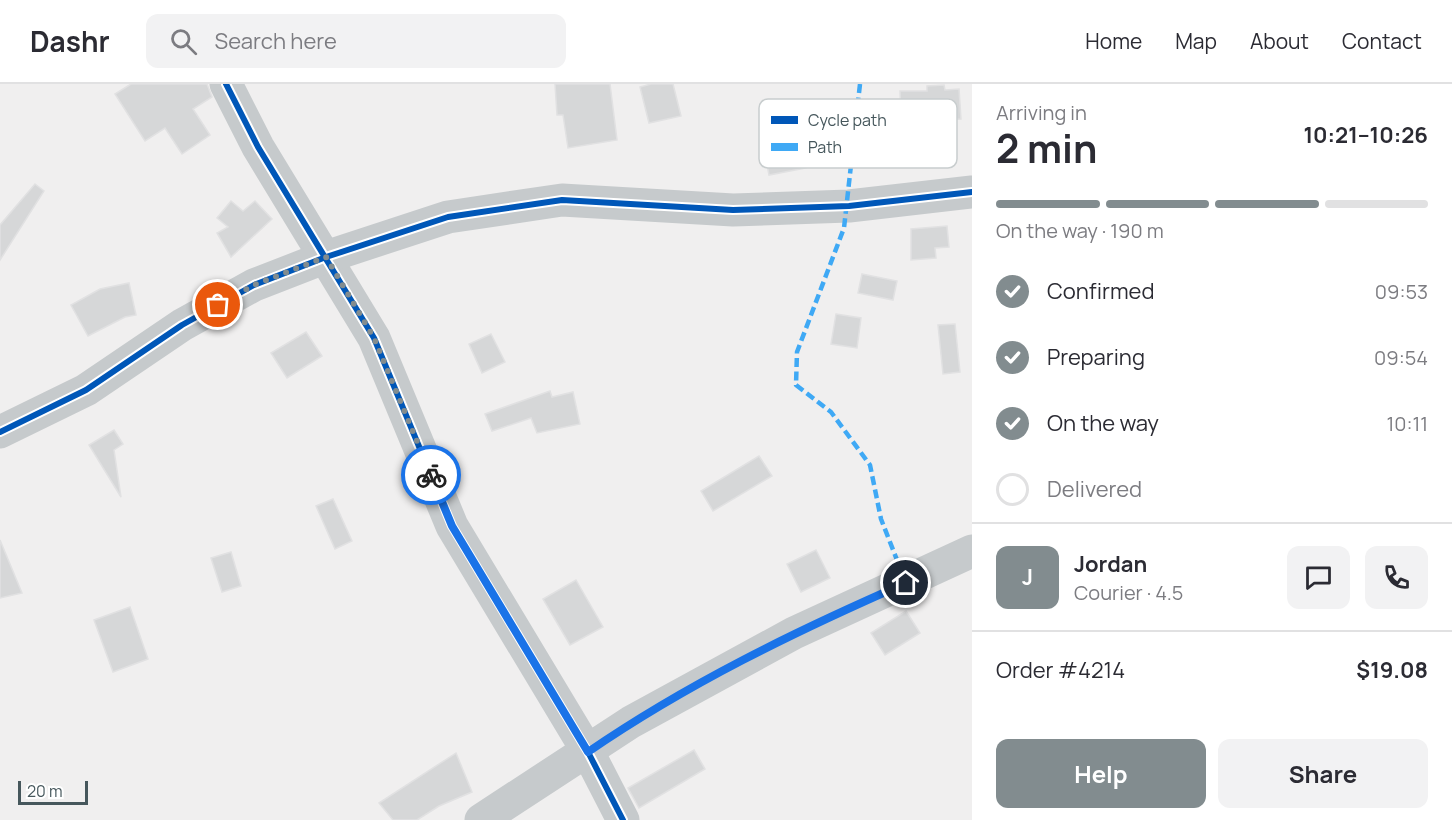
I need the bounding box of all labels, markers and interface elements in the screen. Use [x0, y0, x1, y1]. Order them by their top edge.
search box [146, 14, 566, 68]
text: Dashr [30, 22, 110, 60]
icon: search [167, 25, 200, 58]
text: Search here [215, 26, 337, 56]
text: Home [1085, 27, 1142, 55]
text: Map [1175, 27, 1217, 55]
text: About [1250, 27, 1309, 55]
text: Contact [1342, 27, 1422, 55]
legend [759, 99, 957, 168]
text: Arriving in [996, 99, 1087, 126]
text: Cycle path [808, 109, 887, 131]
text: 10:21–10:26 [1303, 120, 1428, 150]
text: 2 min [996, 121, 1097, 175]
text: Path [808, 136, 842, 158]
text: On the way · 190 m [996, 217, 1164, 244]
icon: check [996, 275, 1029, 308]
text: Confirmed [1047, 276, 1155, 306]
text: 09:53 [1375, 278, 1428, 305]
pin [192, 279, 243, 330]
icon: bag [201, 288, 234, 321]
icon: check [996, 341, 1029, 374]
text: Preparing [1047, 342, 1145, 372]
text: 09:54 [1374, 344, 1428, 371]
icon: check [996, 407, 1029, 440]
text: On the way [1047, 408, 1159, 438]
text: 10:11 [1386, 410, 1428, 437]
courier [401, 445, 461, 505]
icon: bike [415, 459, 448, 492]
text: Delivered [1047, 474, 1142, 504]
button: chat [1287, 546, 1350, 609]
button: phone [1365, 546, 1428, 609]
text: Jordan [1074, 549, 1147, 579]
pin [880, 557, 931, 608]
text: J [1022, 562, 1033, 592]
icon: home [889, 566, 922, 599]
text: Courier · 4.5 [1074, 579, 1183, 606]
text: Order #4214 [996, 655, 1125, 685]
text: $19.08 [1356, 655, 1428, 685]
button: Help [996, 739, 1206, 808]
button: Share [1218, 739, 1428, 808]
scale bar [18, 778, 88, 806]
text: 20 m [27, 780, 63, 802]

